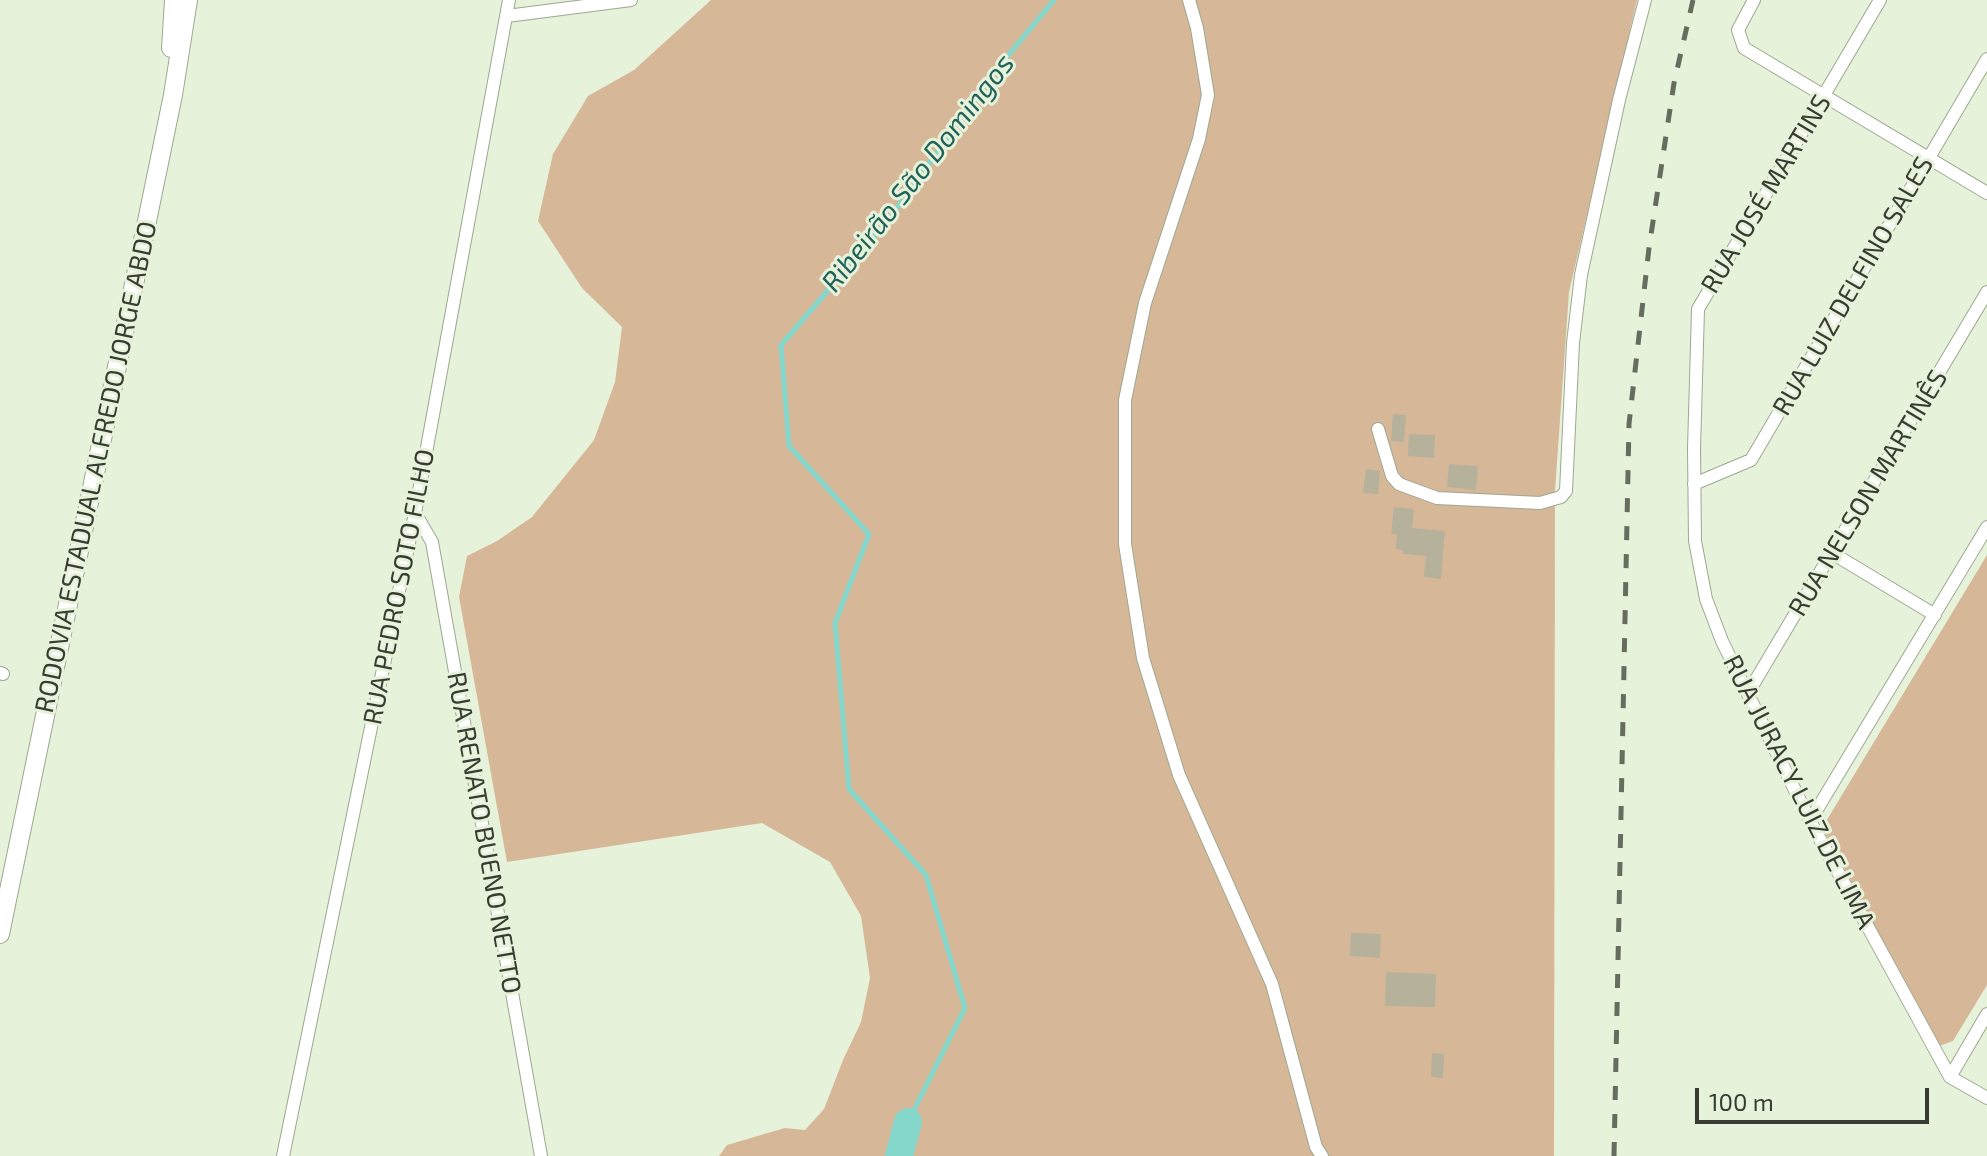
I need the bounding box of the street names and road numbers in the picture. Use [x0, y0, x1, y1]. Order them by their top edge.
street label: RUA JOSÉ MARTINS [1694, 89, 1838, 299]
street label: RUA LUIZ DELFINO SALES [1766, 151, 1940, 421]
street label: RODOVIA ESTADUAL ALFREDO JORGE ABDO [29, 218, 163, 716]
street label: RUA NELSON MARTINÊS [1782, 364, 1954, 622]
street label: RUA PEDRO SOTO FILHO [357, 447, 441, 727]
street label: RUA JURACY LUIZ DE LIMA [1716, 650, 1882, 934]
street label: RUA RENATO BUENO NETTO [440, 670, 528, 996]

